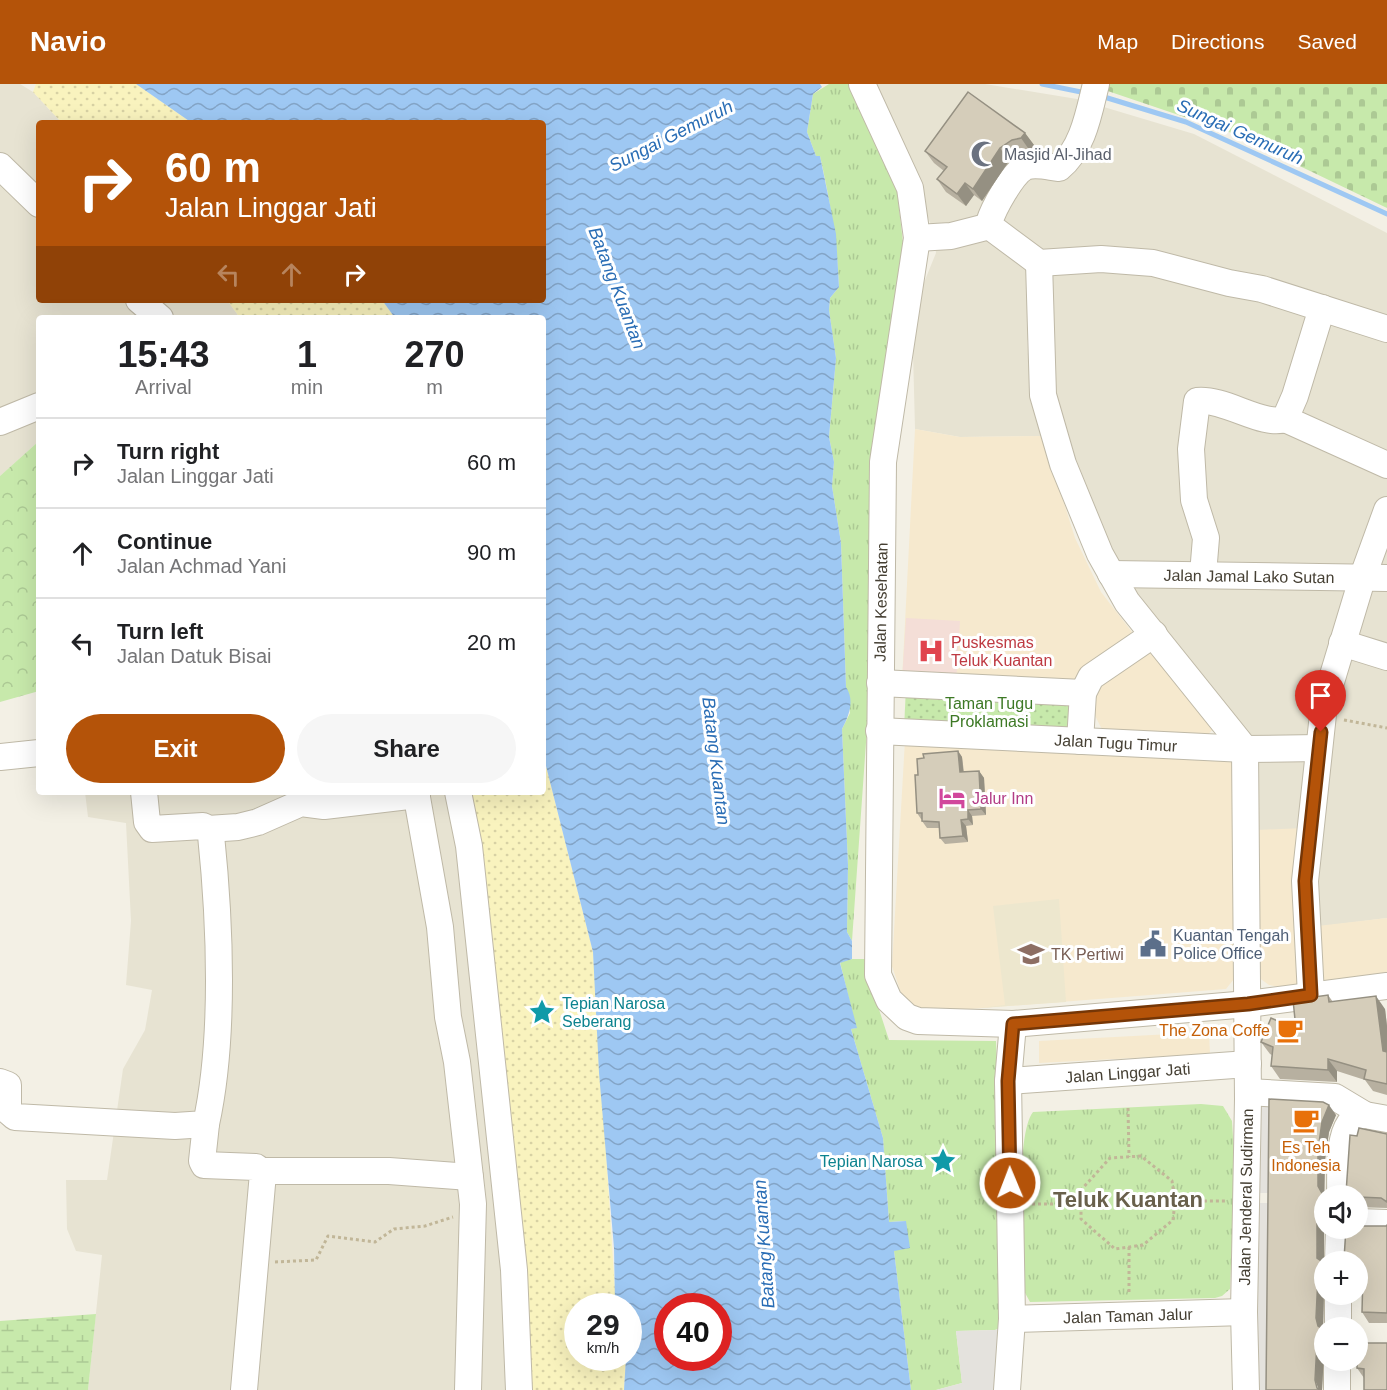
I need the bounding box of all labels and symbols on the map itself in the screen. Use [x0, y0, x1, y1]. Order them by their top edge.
water label: Sungai Gemuruh [1174, 95, 1306, 169]
water label: Sungai Gemuruh [606, 96, 736, 176]
mosque icon: Masjid Al-Jihad [969, 139, 999, 169]
place label: Masjid Al-Jihad [1004, 146, 1112, 163]
water label: Batang Kuantan [585, 224, 649, 352]
street label: Jalan Kesehatan [871, 542, 891, 662]
street label: Jalan Jamal Lako Sutan [1163, 566, 1335, 586]
place label: Puskesmas Teluk Kuantan [951, 634, 1052, 669]
hospital icon: Puskesmas Teluk Kuantan [916, 636, 946, 666]
pin [1295, 670, 1346, 732]
park label: Taman Tugu Proklamasi [945, 695, 1033, 730]
water label: Batang Kuantan [698, 696, 734, 826]
street label: Jalan Tugu Timur [1054, 731, 1178, 754]
hotel icon: Jalur Inn [937, 783, 967, 813]
place label: Jalur Inn [972, 790, 1033, 807]
place label: Kuantan Tengah Police Office [1173, 927, 1289, 962]
public building icon: Kuantan Tengah Police Office [1138, 929, 1168, 959]
school or university icon: TK Pertiwi [1016, 939, 1046, 969]
place label: TK Pertiwi [1051, 946, 1124, 963]
place label: Tepian Narosa Seberang [562, 995, 665, 1030]
place icon: Tepian Narosa Seberang [527, 997, 557, 1027]
cafe icon: The Zona Coffe [1275, 1015, 1305, 1045]
place label: The Zona Coffe [1159, 1022, 1270, 1039]
street label: Jalan Linggar Jati [1064, 1060, 1191, 1085]
cafe icon: Es Teh Indonesia [1291, 1105, 1321, 1135]
street label: Jalan Jenderal Sudirman [1236, 1108, 1256, 1286]
place label: Es Teh Indonesia [1271, 1139, 1341, 1174]
place icon: Tepian Narosa [928, 1146, 958, 1176]
position arrow [978, 1151, 1042, 1215]
place label: Tepian Narosa [820, 1153, 923, 1170]
water label: Batang Kuantan [750, 1179, 778, 1309]
district label: Teluk Kuantan [1053, 1187, 1203, 1212]
speed limit sign: 40 [654, 1293, 732, 1371]
street label: Jalan Taman Jalur [1063, 1305, 1194, 1326]

